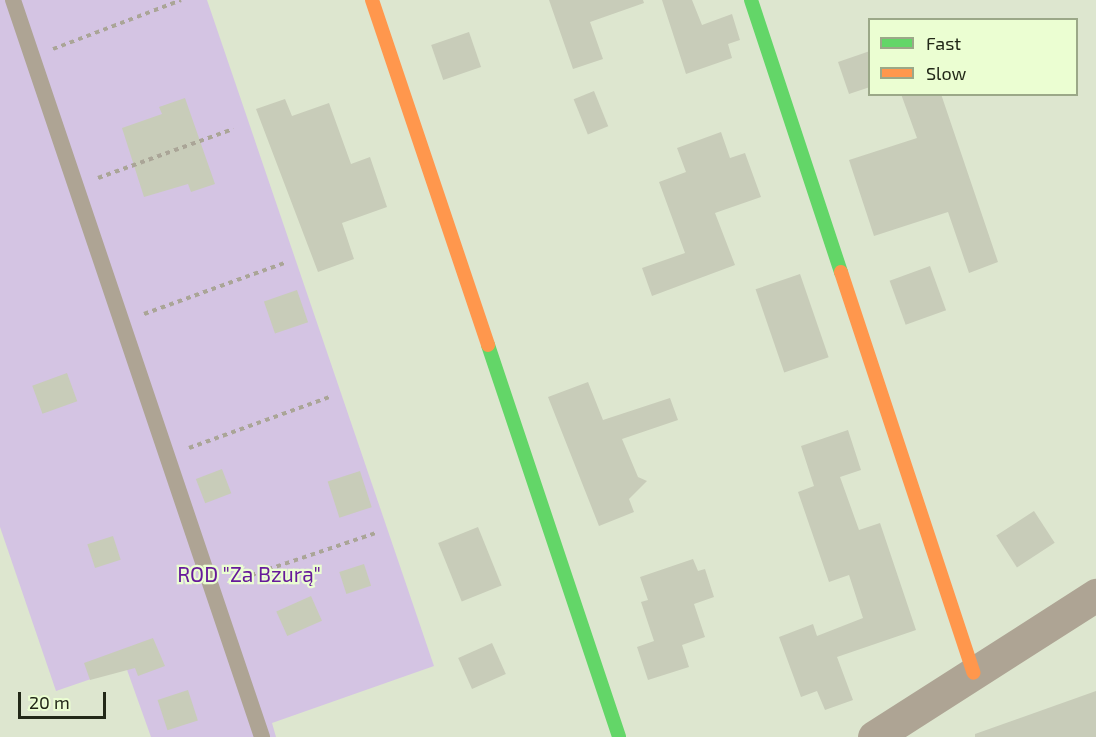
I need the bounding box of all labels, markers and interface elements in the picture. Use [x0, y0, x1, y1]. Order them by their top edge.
legend [868, 18, 1078, 96]
text: Fast [926, 32, 961, 54]
text: Slow [926, 62, 966, 84]
park label: ROD "Za Bzurą" [177, 561, 321, 587]
scale bar [21, 680, 110, 718]
text: 20 m [29, 691, 70, 713]

